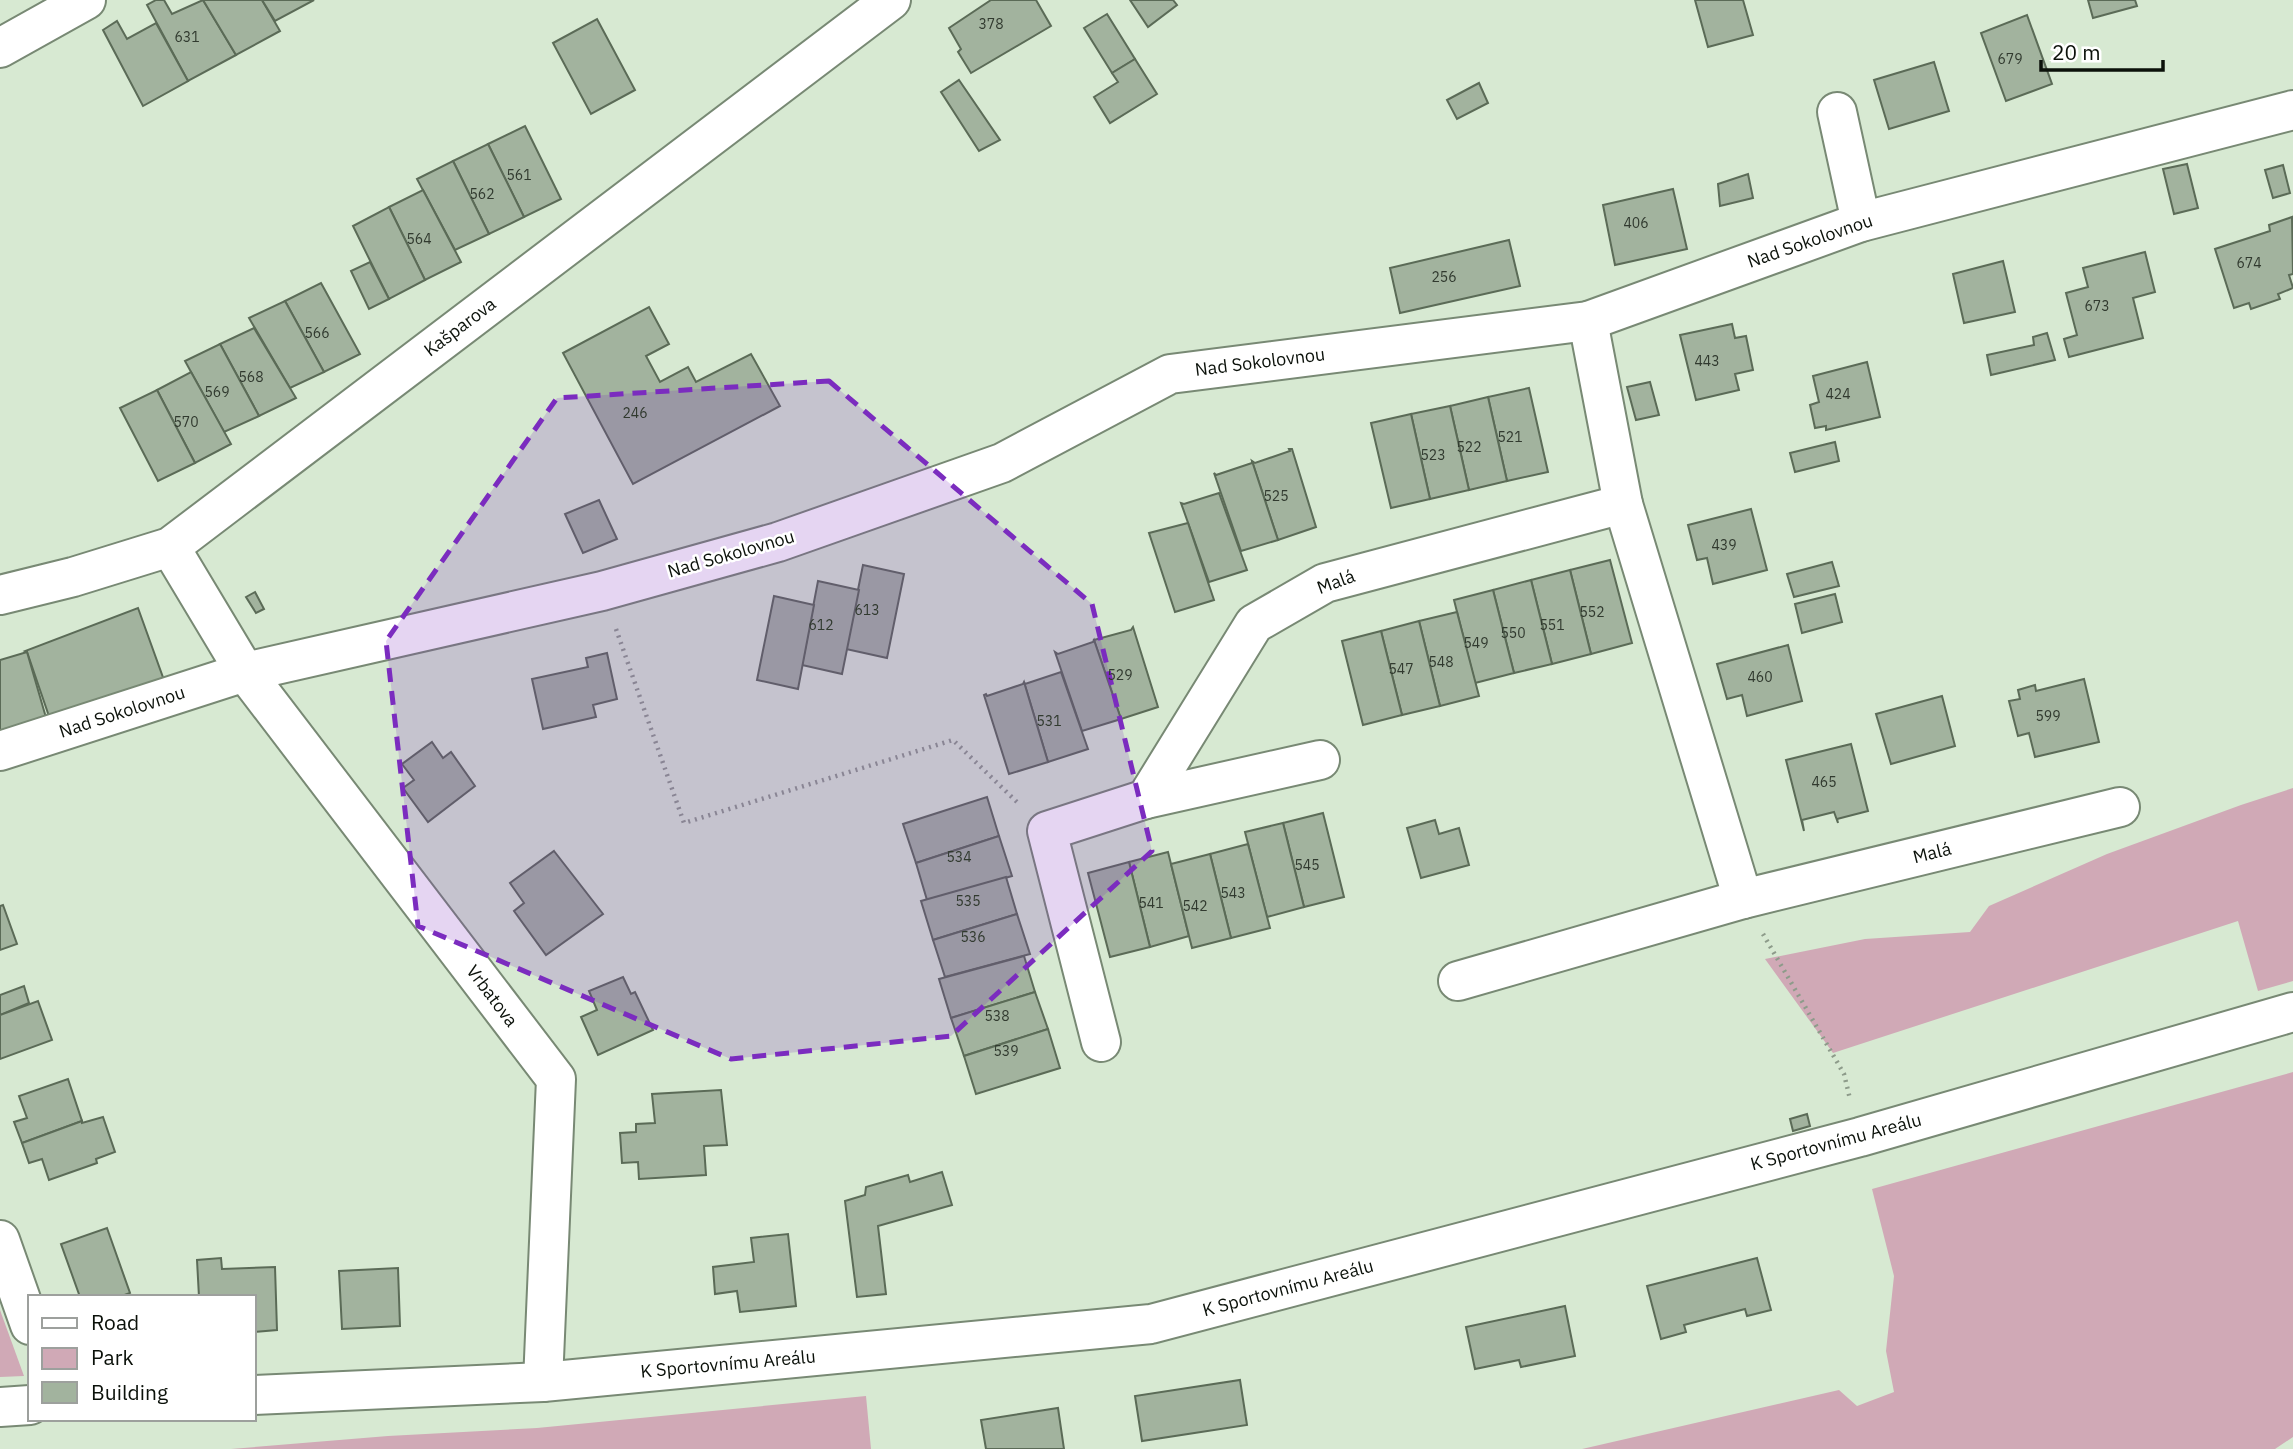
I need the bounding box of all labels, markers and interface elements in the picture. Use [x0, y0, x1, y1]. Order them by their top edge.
house number: 378 [978, 15, 1004, 33]
house number: 631 [174, 28, 200, 46]
scale bar [2041, 28, 2164, 72]
text: 20 m [2052, 38, 2101, 66]
house number: 679 [1997, 50, 2023, 68]
house number: 561 [506, 166, 532, 184]
house number: 562 [469, 185, 495, 203]
street label: Nad Sokolovnou [1744, 208, 1876, 273]
house number: 406 [1623, 214, 1649, 232]
house number: 564 [406, 230, 432, 248]
house number: 674 [2236, 254, 2262, 272]
house number: 256 [1431, 268, 1457, 286]
street label: Kašparova [419, 292, 501, 361]
house number: 673 [2084, 297, 2110, 315]
house number: 566 [304, 324, 330, 342]
street label: Nad Sokolovnou [1194, 342, 1326, 381]
house number: 443 [1694, 352, 1720, 370]
house number: 568 [238, 368, 264, 386]
house number: 569 [204, 383, 230, 401]
house number: 424 [1825, 385, 1851, 403]
house number: 246 [622, 404, 648, 422]
house number: 570 [173, 413, 199, 431]
house number: 521 [1497, 428, 1523, 446]
house number: 522 [1456, 438, 1482, 456]
house number: 523 [1420, 446, 1446, 464]
house number: 525 [1263, 487, 1289, 505]
street label: Nad Sokolovnou [665, 524, 797, 583]
house number: 439 [1711, 536, 1737, 554]
street label: Malá [1314, 564, 1358, 599]
house number: 613 [854, 601, 880, 619]
house number: 552 [1579, 603, 1605, 621]
house number: 612 [808, 616, 834, 634]
house number: 551 [1539, 616, 1565, 634]
house number: 550 [1500, 624, 1526, 642]
house number: 549 [1463, 634, 1489, 652]
house number: 548 [1428, 653, 1454, 671]
house number: 547 [1388, 660, 1414, 678]
house number: 529 [1107, 666, 1133, 684]
house number: 460 [1747, 668, 1773, 686]
street label: Nad Sokolovnou [56, 680, 188, 743]
house number: 599 [2035, 707, 2061, 725]
house number: 531 [1036, 712, 1062, 730]
house number: 465 [1811, 773, 1837, 791]
street label: Malá [1910, 837, 1954, 868]
house number: 534 [946, 848, 972, 866]
house number: 545 [1294, 856, 1320, 874]
house number: 543 [1220, 884, 1246, 902]
house number: 535 [955, 892, 981, 910]
house number: 541 [1138, 894, 1164, 912]
house number: 542 [1182, 897, 1208, 915]
house number: 536 [960, 928, 986, 946]
street label: Vrbatova [462, 960, 523, 1032]
house number: 538 [984, 1007, 1010, 1025]
house number: 539 [993, 1042, 1019, 1060]
street label: K Sportovnímu Areálu [1748, 1108, 1924, 1175]
street label: K Sportovnímu Areálu [1200, 1254, 1376, 1321]
legend [28, 1295, 256, 1421]
text: Road [91, 1308, 139, 1336]
text: Park [91, 1343, 134, 1371]
street label: K Sportovnímu Areálu [639, 1344, 817, 1383]
text: Building [91, 1378, 168, 1406]

